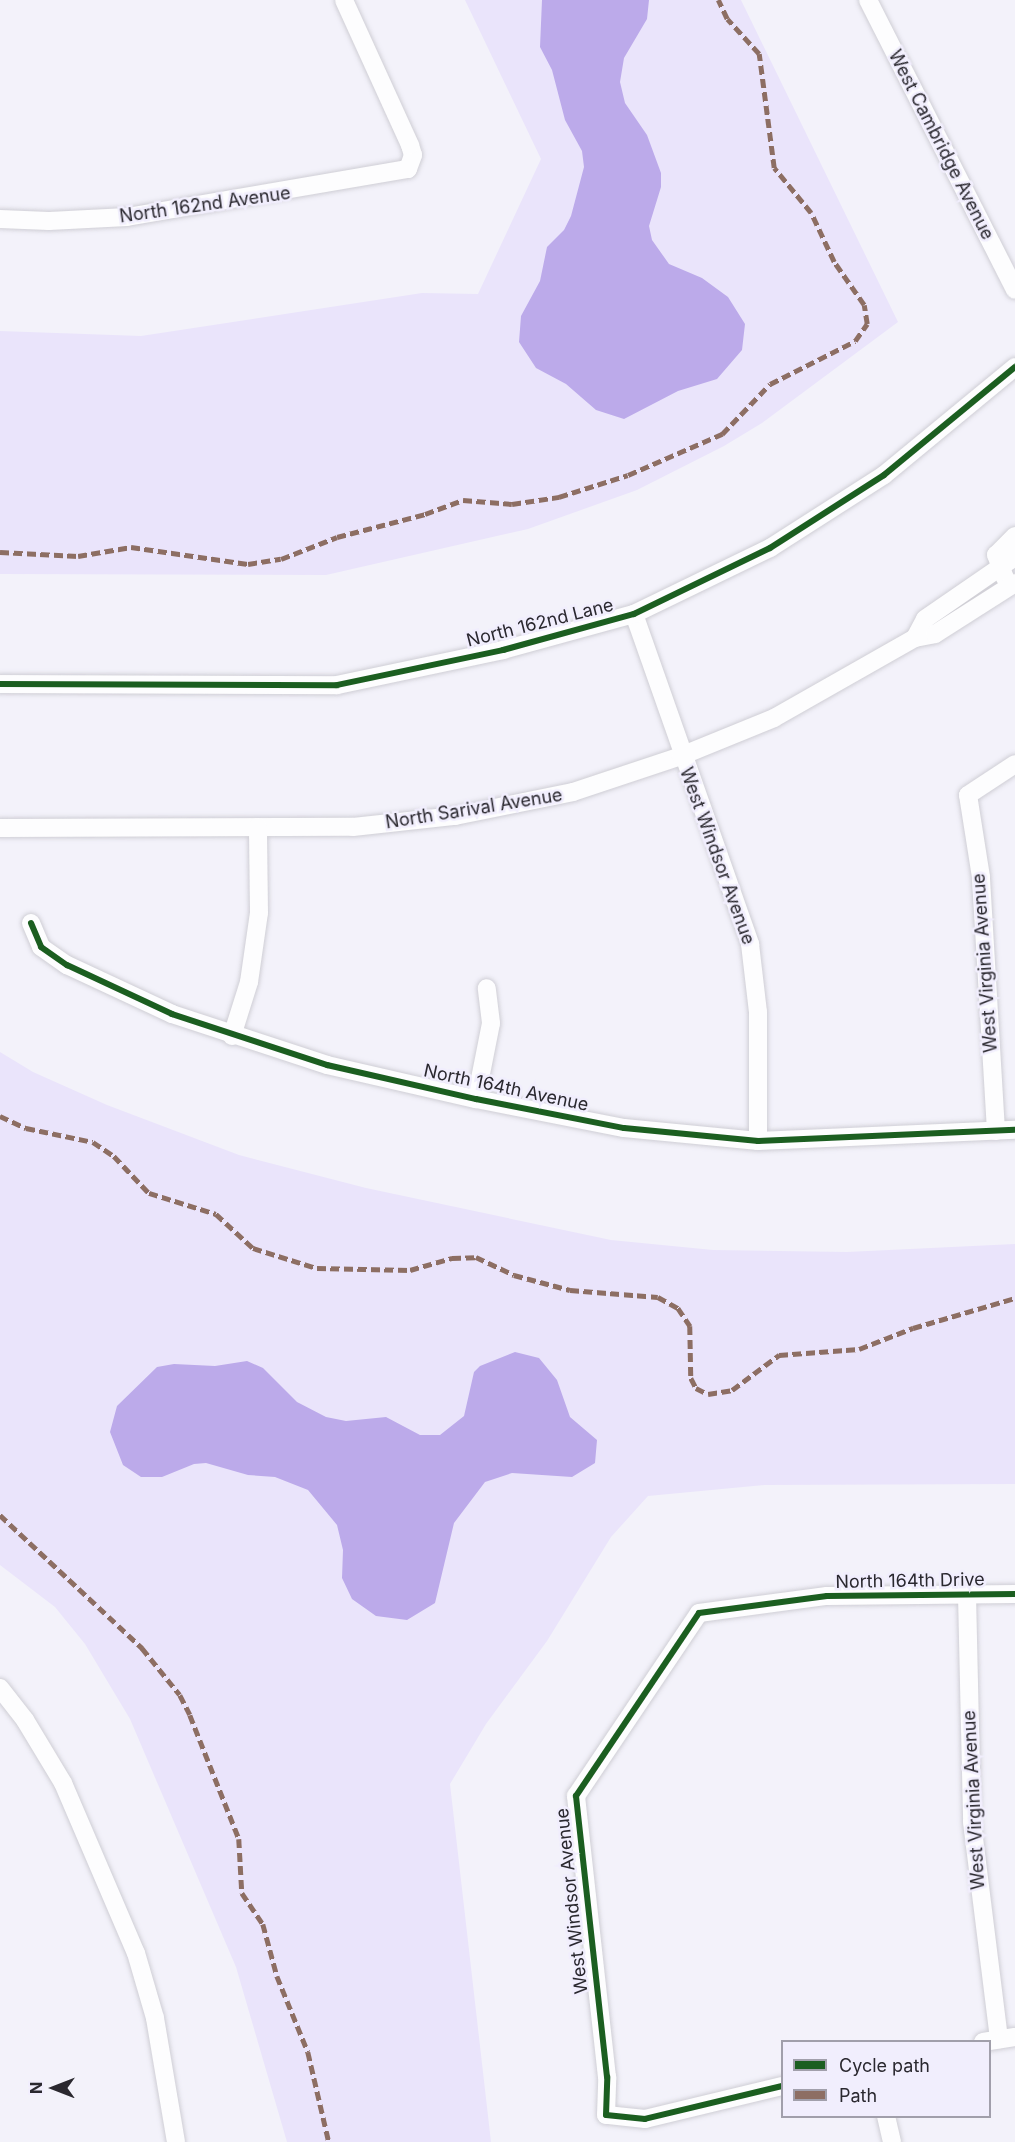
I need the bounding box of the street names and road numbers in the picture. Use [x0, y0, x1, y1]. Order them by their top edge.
street label: West Cambridge Avenue [884, 47, 998, 243]
street label: North 162nd Avenue [118, 182, 292, 228]
street label: North 162nd Lane [464, 594, 616, 652]
street label: West Windsor Avenue [675, 765, 759, 947]
street label: North Sarival Avenue [384, 784, 564, 834]
street label: West Virginia Avenue [968, 873, 1002, 1053]
street label: North 164th Avenue [422, 1060, 590, 1116]
street label: North 164th Drive [835, 1569, 985, 1593]
street label: West Virginia Avenue [959, 1710, 989, 1890]
street label: West Windsor Avenue [551, 1807, 593, 1995]

